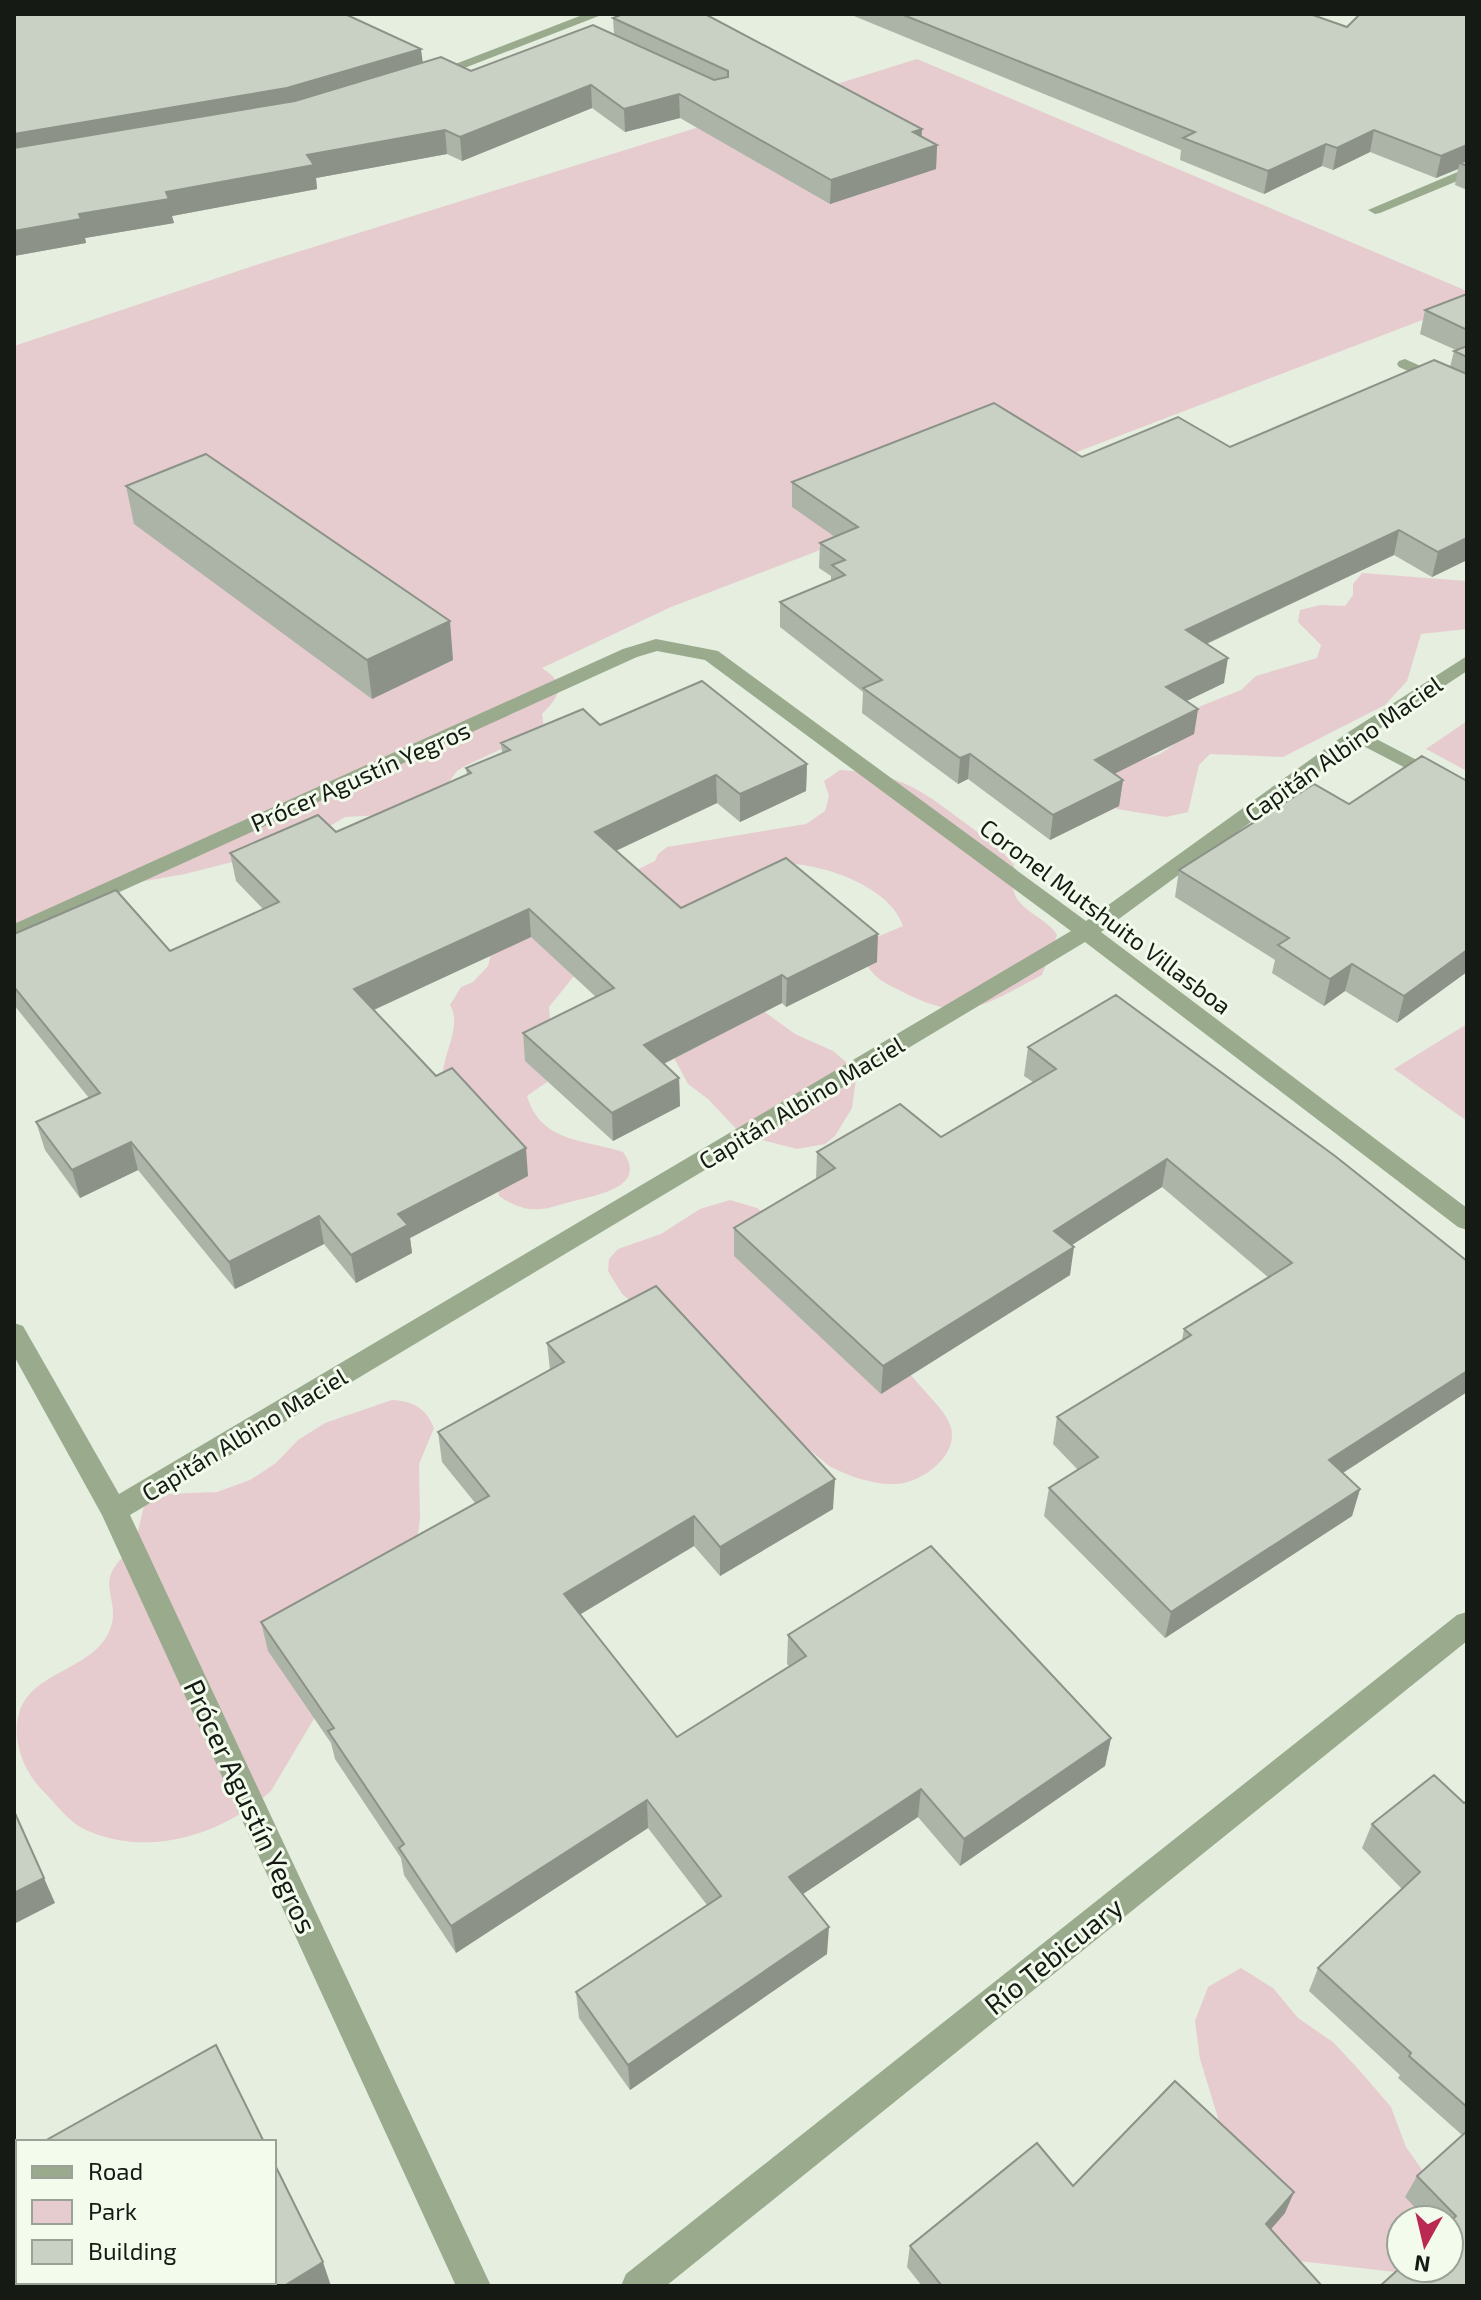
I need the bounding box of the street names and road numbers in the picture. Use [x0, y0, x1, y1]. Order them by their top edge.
street label: Capitán Albino Maciel [1239, 669, 1447, 827]
street label: Prócer Agustín Yegros [246, 715, 474, 837]
street label: Coronel Mutshuito Villasboa [975, 812, 1237, 1020]
street label: Capitán Albino Maciel [693, 1029, 909, 1175]
street label: Capitán Albino Maciel [136, 1361, 352, 1507]
street label: Prócer Agustín Yegros [177, 1674, 325, 1938]
street label: Río Tebicuary [977, 1889, 1129, 2021]

